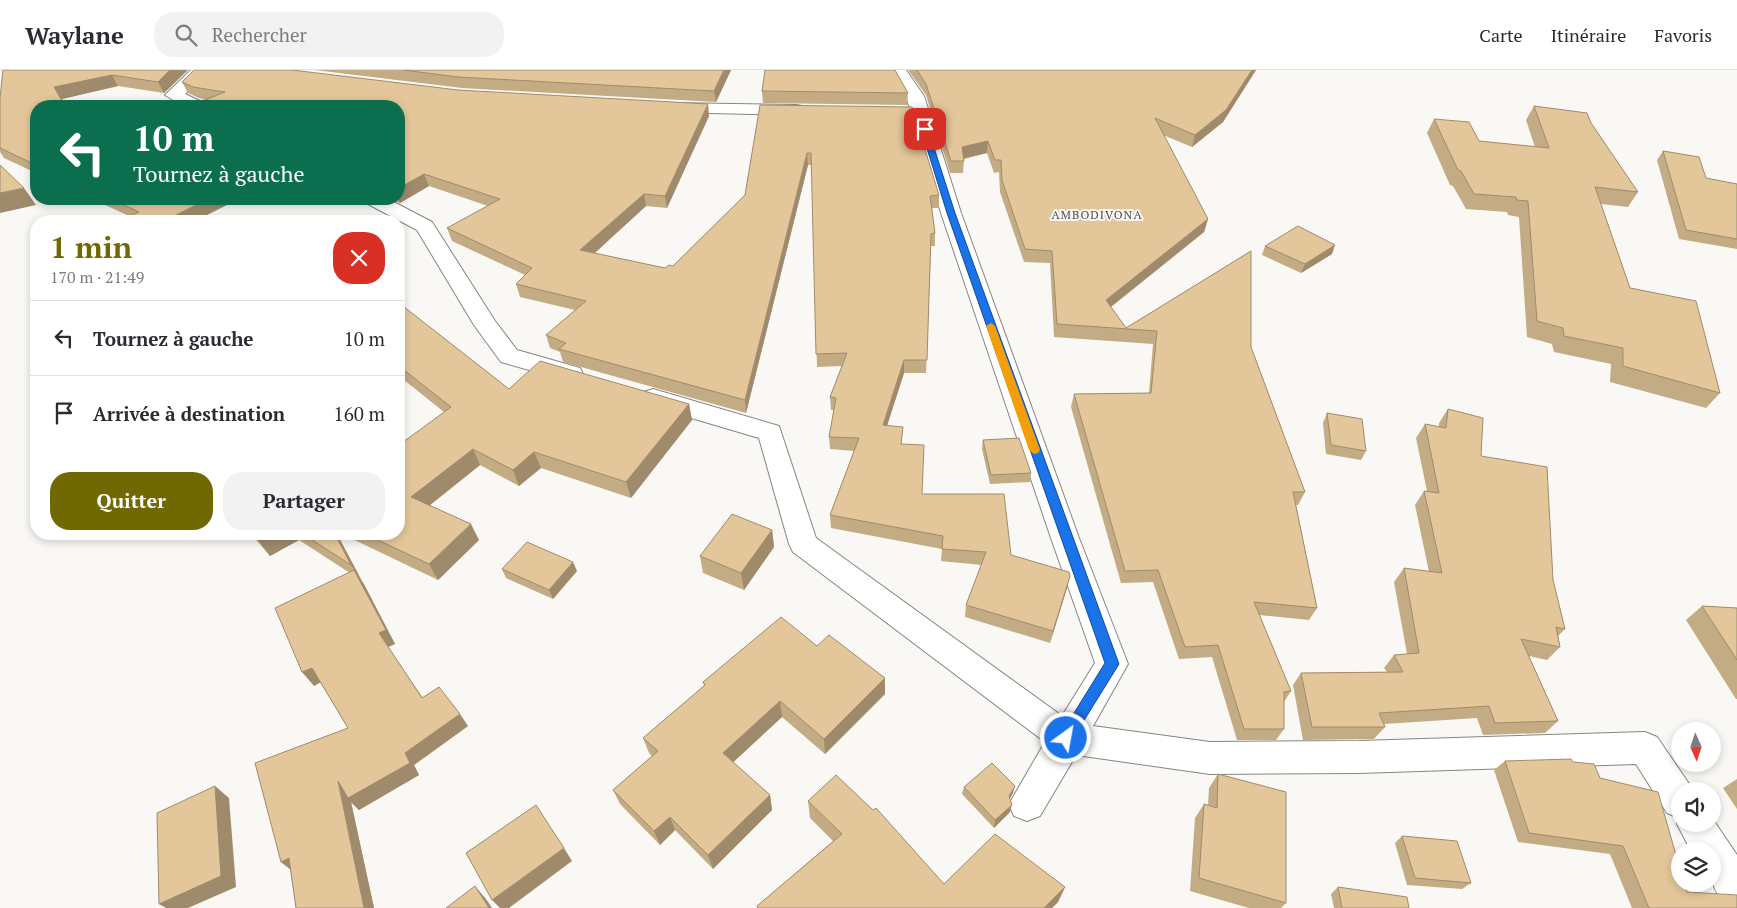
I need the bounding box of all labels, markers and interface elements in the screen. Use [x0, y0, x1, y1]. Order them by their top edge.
search box [154, 12, 504, 57]
text: Waylane [25, 19, 124, 51]
icon: search [172, 21, 200, 49]
text: Rechercher [212, 22, 307, 47]
text: Carte [1479, 23, 1523, 47]
text: Itinéraire [1551, 23, 1626, 47]
text: Favoris [1654, 23, 1712, 47]
pin [904, 108, 946, 150]
text: 10 m [133, 115, 214, 161]
icon: arrive [911, 115, 939, 143]
icon: left [50, 120, 115, 185]
text: Tournez à gauche [133, 159, 304, 188]
district label: AMBODIVONA [1051, 207, 1143, 222]
text: 1 min [50, 227, 132, 267]
button: close [333, 232, 385, 284]
text: 170 m · 21:49 [50, 266, 144, 288]
icon: left [50, 324, 78, 352]
text: Tournez à gauche [93, 326, 254, 351]
text: 10 m [344, 326, 385, 351]
icon: arrive [50, 399, 78, 427]
text: Arrivée à destination [93, 401, 285, 426]
text: 160 m [334, 401, 385, 426]
button: Quitter [50, 472, 213, 530]
button: Partager [223, 472, 385, 530]
position arrow [1039, 711, 1091, 763]
north arrow [1671, 722, 1721, 772]
map controls [1671, 722, 1721, 892]
button: sound [1671, 782, 1721, 832]
button: layers [1671, 842, 1721, 892]

